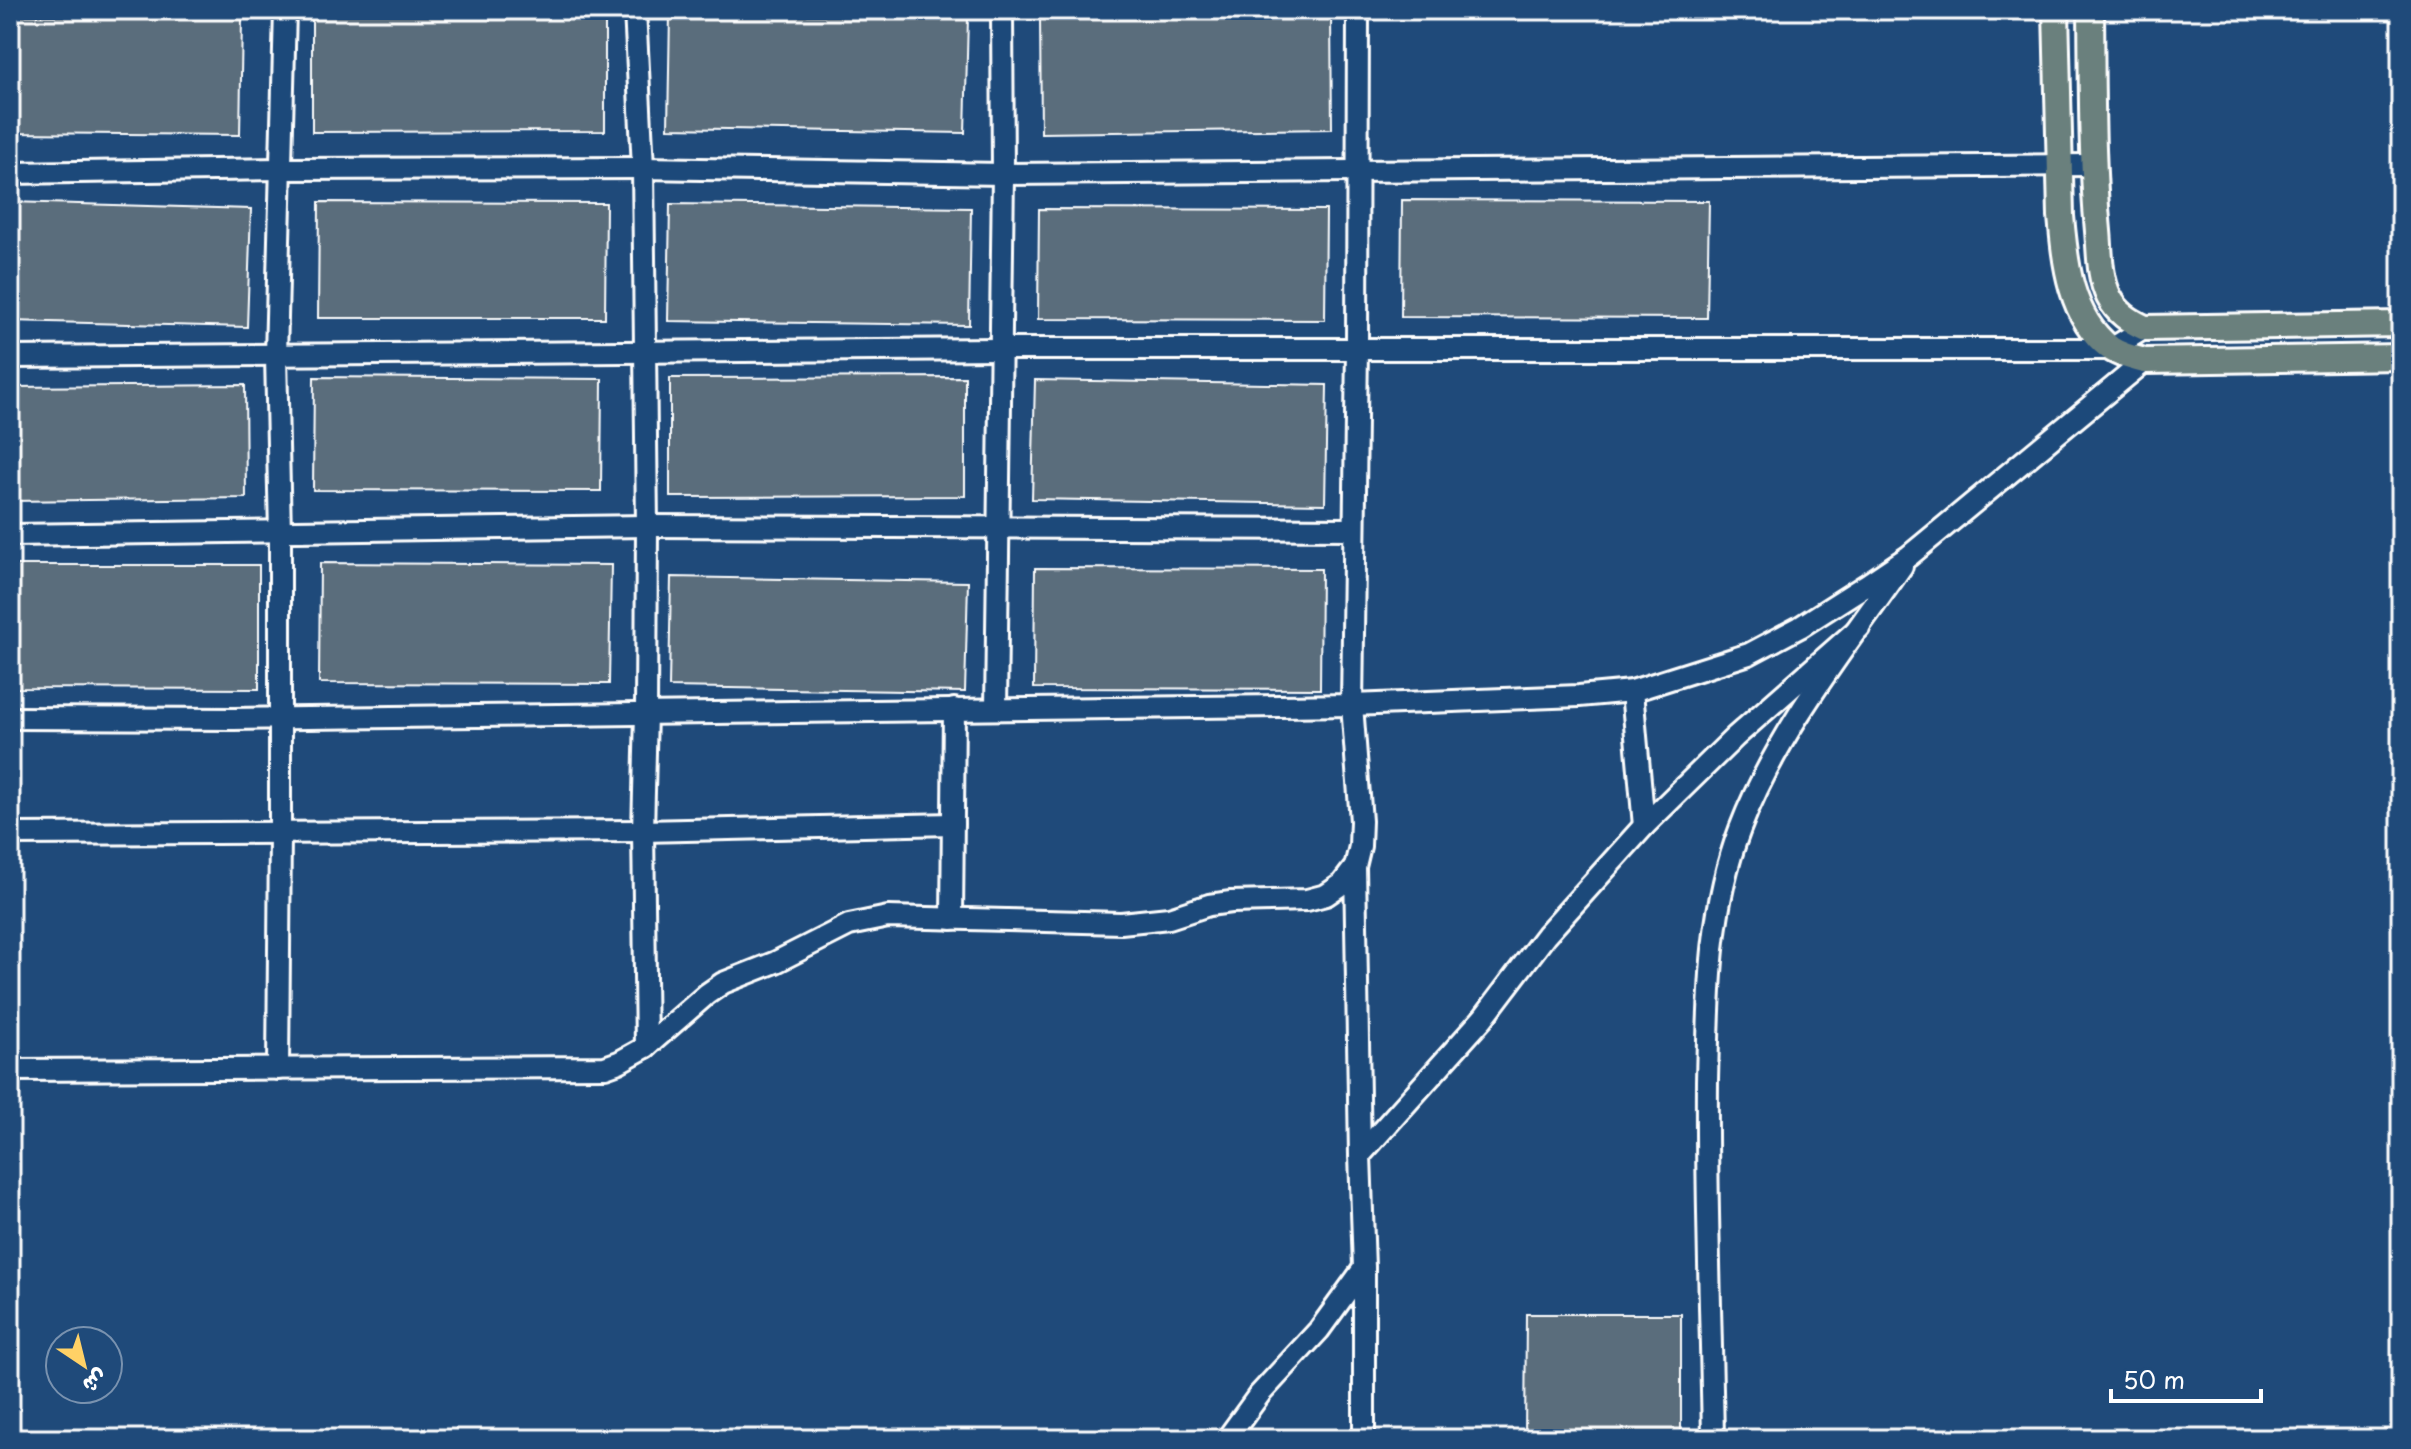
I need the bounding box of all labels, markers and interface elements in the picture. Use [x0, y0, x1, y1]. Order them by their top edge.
north arrow [44, 1325, 124, 1405]
scale bar [2111, 1353, 2261, 1403]
text: 50 m [2123, 1361, 2185, 1397]
text: ش [77, 1362, 116, 1403]

